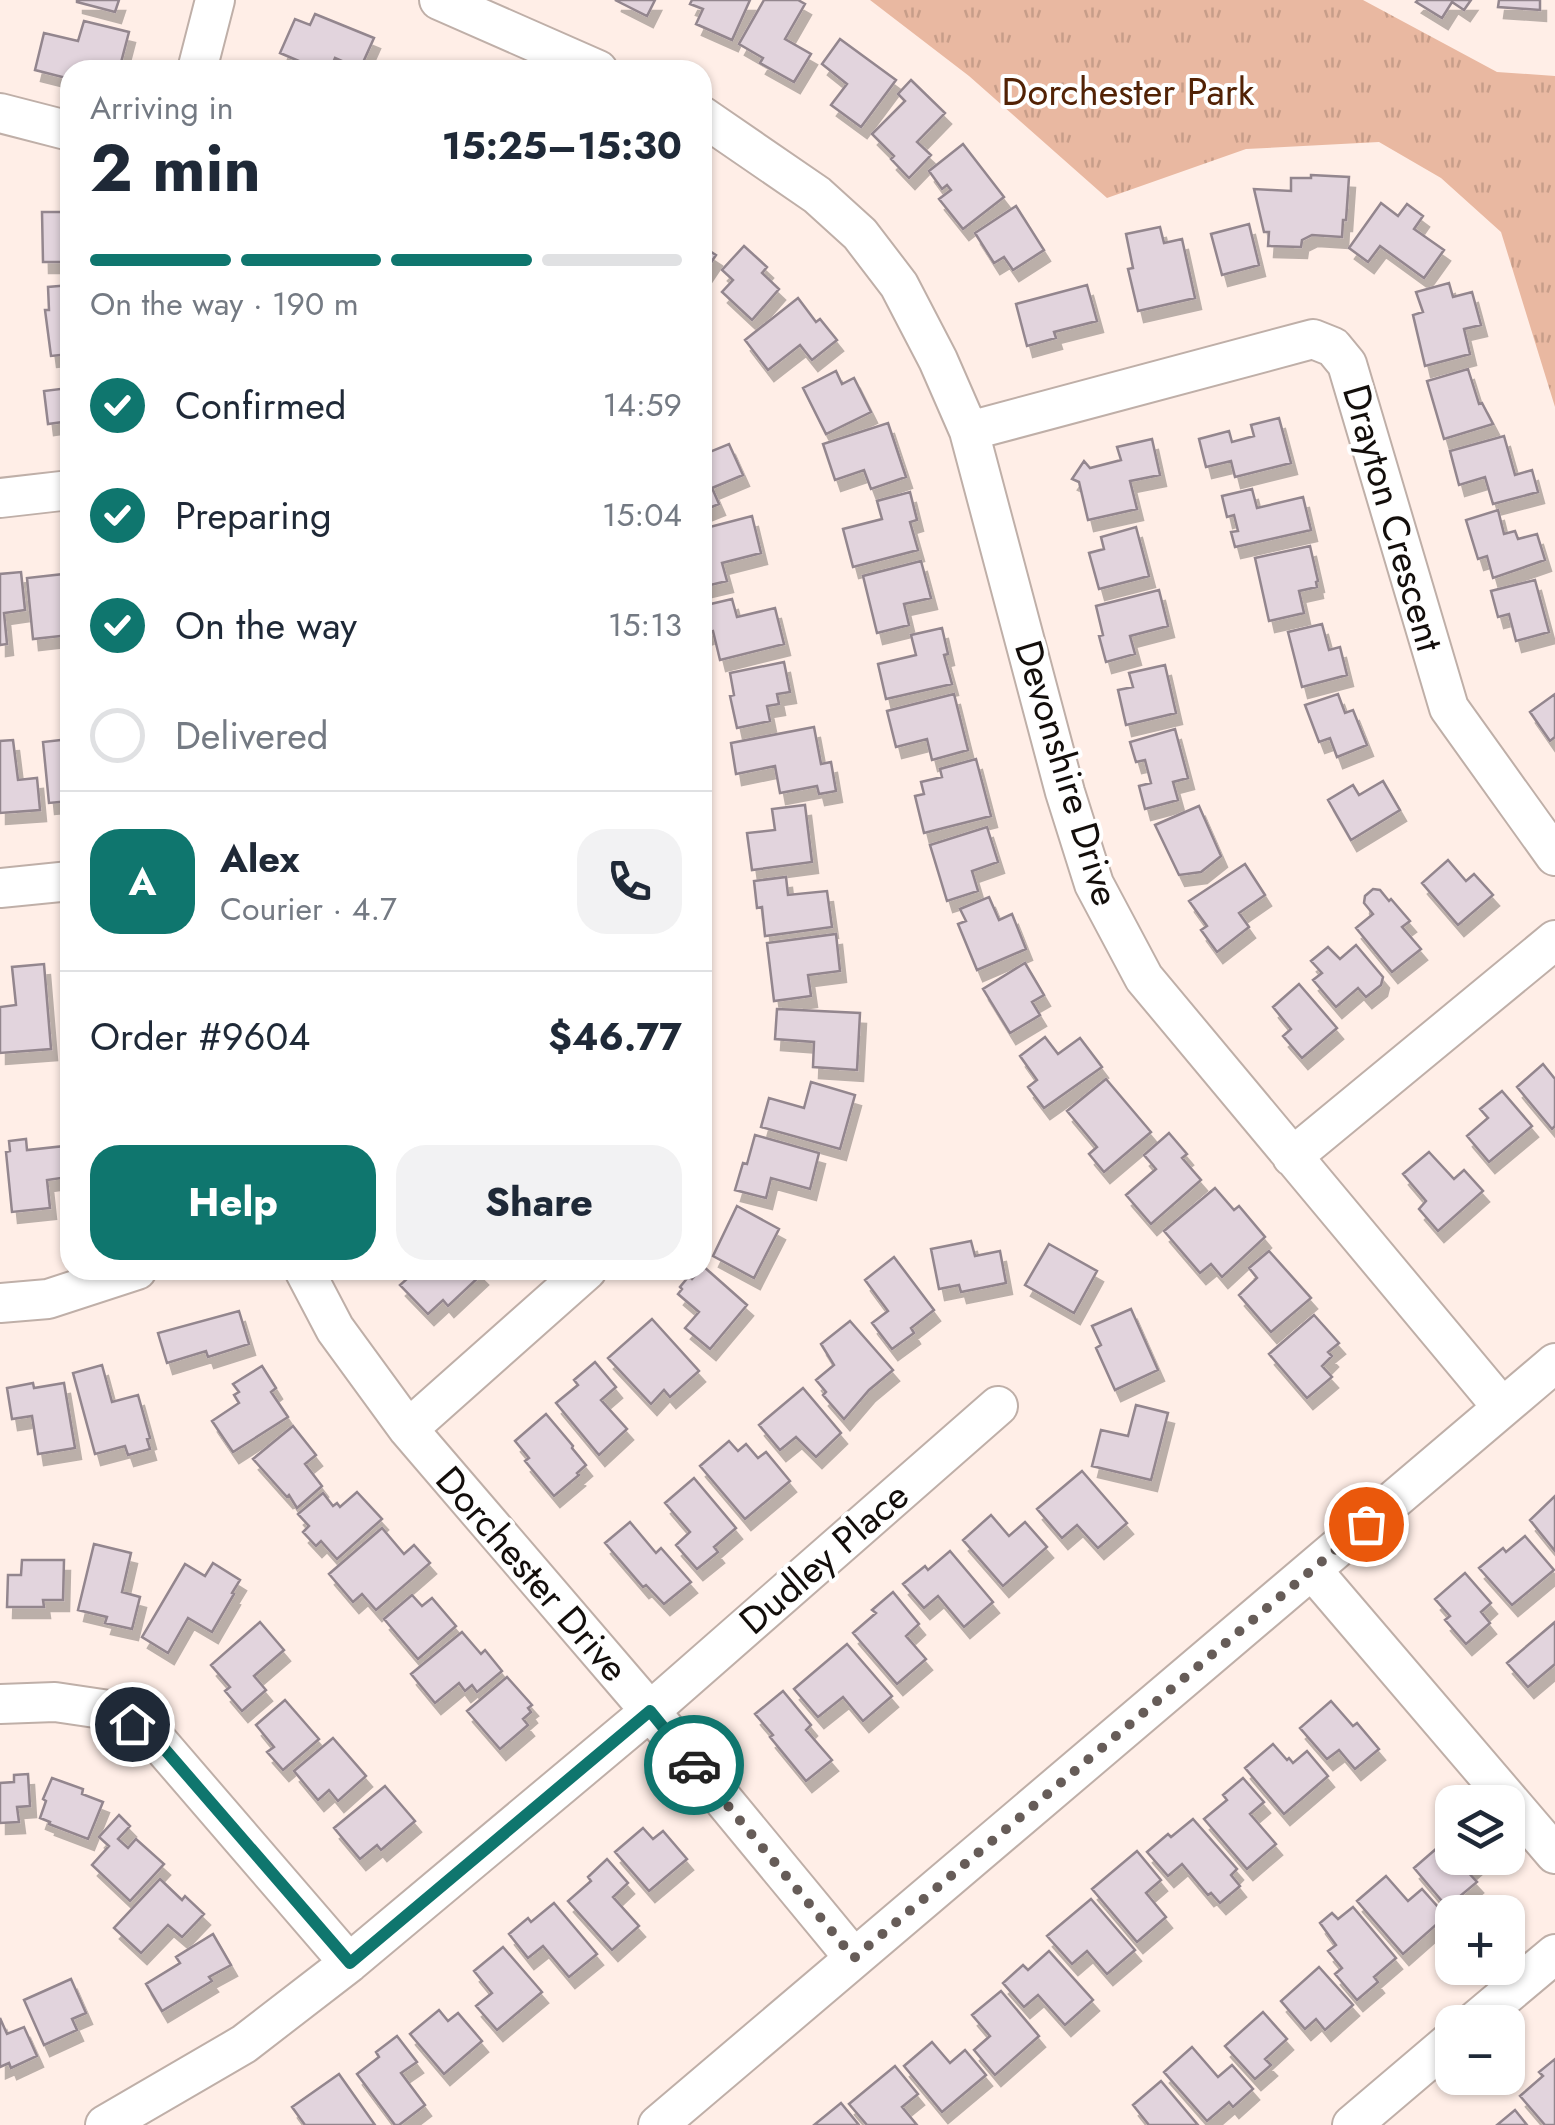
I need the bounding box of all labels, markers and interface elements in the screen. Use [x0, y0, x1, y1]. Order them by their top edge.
park label: Dorchester Park [1002, 64, 1255, 119]
text: Arriving in [90, 85, 234, 131]
text: 15:25–15:30 [442, 118, 682, 173]
text: 2 min [90, 121, 261, 215]
text: On the way · 190 m [90, 281, 359, 327]
icon: check [90, 378, 145, 433]
text: Confirmed [175, 378, 346, 433]
street label: Drayton Crescent [1329, 378, 1458, 658]
text: 14:59 [603, 382, 682, 428]
icon: check [90, 488, 145, 543]
text: Preparing [175, 488, 332, 543]
text: 15:04 [602, 492, 682, 538]
icon: check [90, 598, 145, 653]
text: On the way [175, 598, 357, 653]
text: 15:13 [608, 602, 682, 648]
street label: Devonshire Drive [1001, 633, 1134, 912]
text: Delivered [175, 708, 328, 763]
button: phone [577, 829, 682, 934]
text: Alex [220, 831, 300, 886]
text: A [129, 854, 156, 909]
text: Courier · 4.7 [220, 886, 397, 932]
text: Order #9604 [90, 1009, 310, 1064]
text: $46.77 [548, 1009, 682, 1064]
button: Help [90, 1145, 376, 1260]
button: Share [396, 1145, 682, 1260]
street label: Dorchester Drive [423, 1454, 642, 1693]
street label: Dudley Place [727, 1468, 921, 1647]
pin [1324, 1482, 1409, 1567]
icon: bag [1339, 1497, 1394, 1552]
pin [90, 1682, 175, 1767]
icon: home [105, 1697, 160, 1752]
courier [644, 1715, 744, 1815]
icon: car [667, 1738, 722, 1793]
map controls [1435, 1785, 1525, 2095]
button: layers [1435, 1785, 1525, 1875]
button: + [1435, 1895, 1525, 1985]
button: − [1435, 2005, 1525, 2095]

